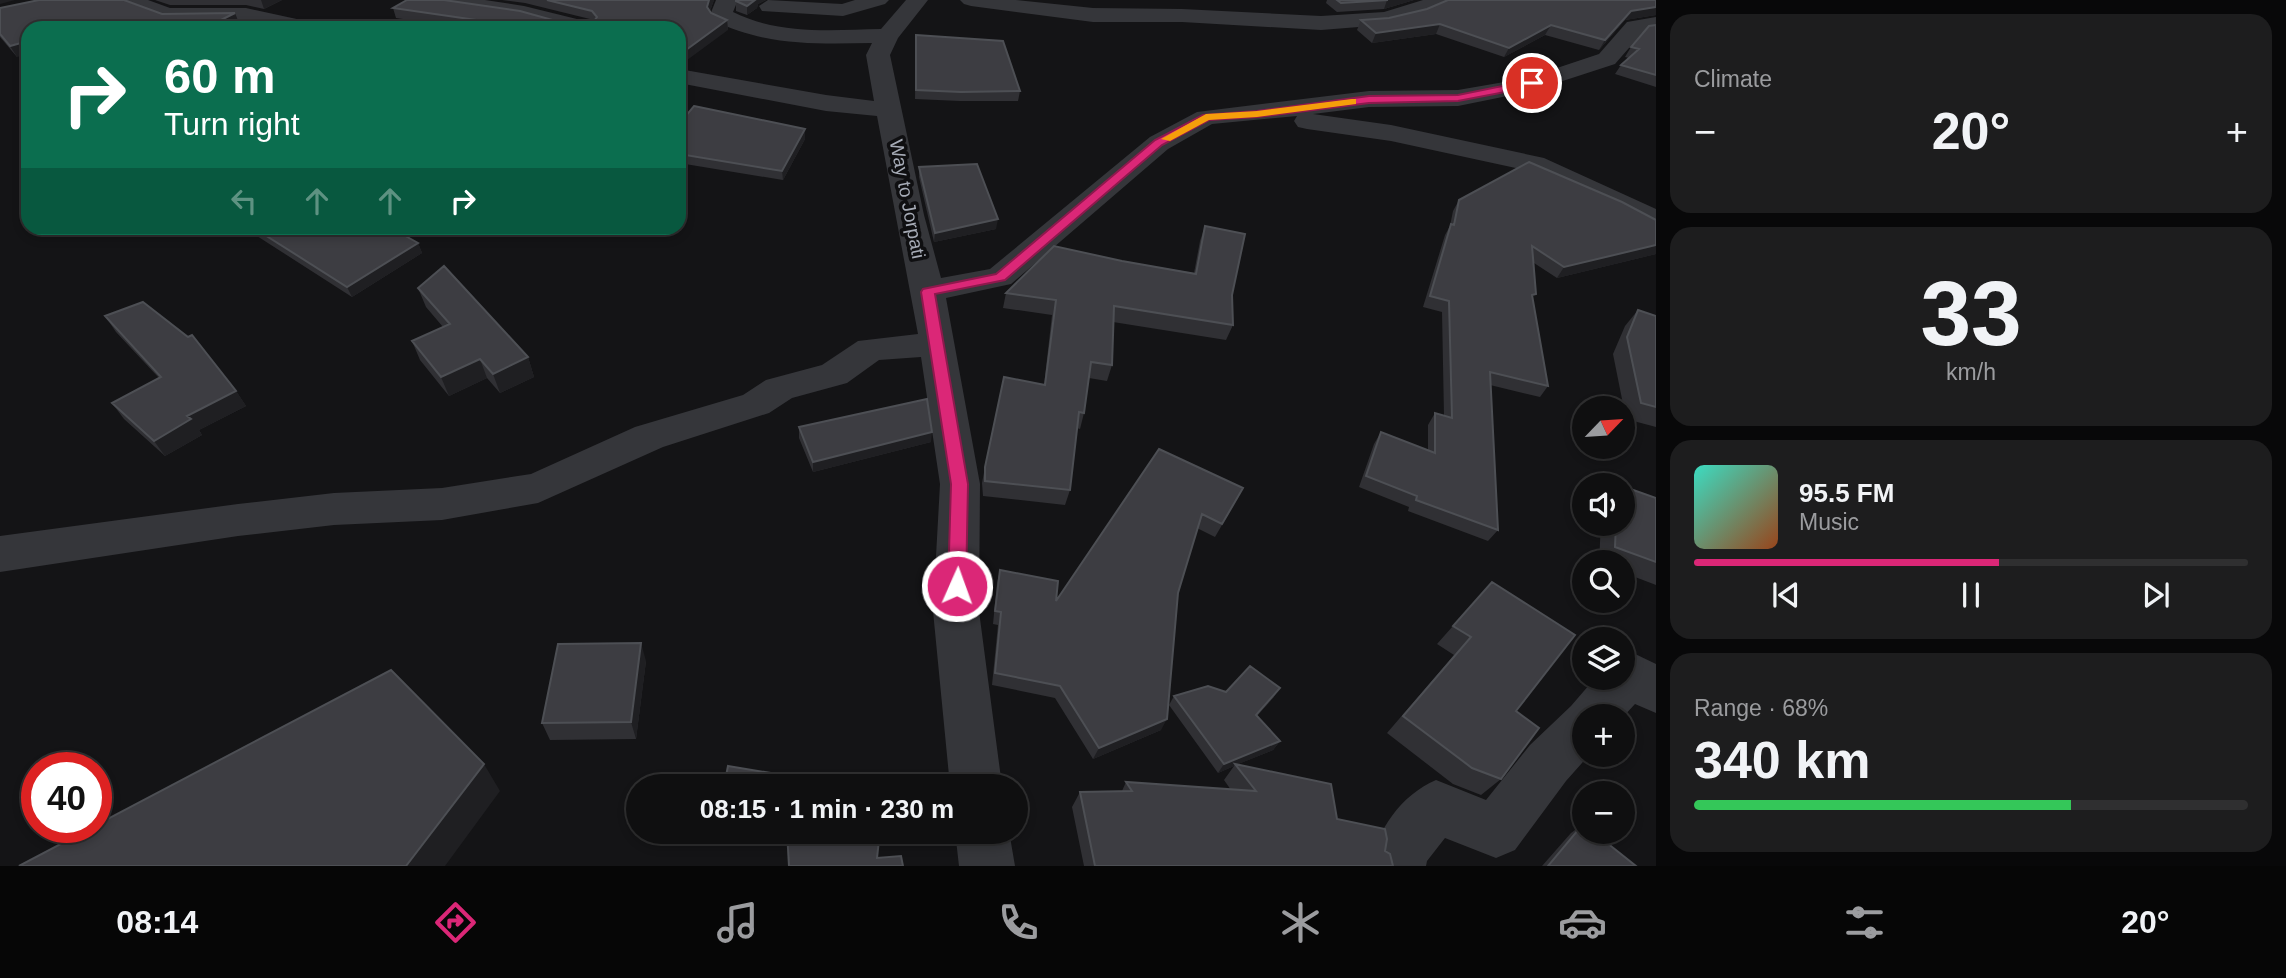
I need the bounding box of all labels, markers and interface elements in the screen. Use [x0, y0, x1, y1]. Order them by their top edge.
icon: right [49, 49, 140, 140]
text: 60 m [164, 49, 276, 103]
pin [1502, 53, 1562, 113]
icon: arrive [1513, 64, 1551, 102]
text: Climate [1694, 66, 1772, 92]
text: 20° [1932, 102, 2010, 160]
text: Turn right [164, 106, 300, 142]
text: − [1694, 111, 1716, 153]
text: + [2226, 111, 2248, 153]
street label: Way to Jorpati [886, 138, 929, 260]
icon: left [225, 182, 263, 220]
icon: ahead [298, 182, 336, 220]
icon: ahead [371, 182, 409, 220]
icon: right [444, 182, 482, 220]
text: 33 [1920, 263, 2022, 364]
text: km/h [1946, 359, 1996, 385]
north arrow [1572, 396, 1634, 458]
map controls [1572, 396, 1635, 844]
button: sound [1572, 473, 1635, 536]
text: 95.5 FM [1799, 478, 1894, 508]
text: Music [1799, 509, 1859, 535]
position arrow [920, 549, 994, 623]
button: search [1572, 550, 1635, 613]
icon: previous [1767, 576, 1805, 614]
icon: pause [1952, 576, 1990, 614]
icon: next [2137, 576, 2175, 614]
button: layers [1572, 627, 1635, 690]
text: Range · 68% [1694, 695, 1828, 721]
button: + [1572, 704, 1635, 767]
text: 340 km [1694, 731, 1870, 789]
speed limit sign: 40 [21, 752, 112, 843]
button: − [1572, 781, 1635, 844]
text: 08:15 · 1 min · 230 m [700, 794, 954, 824]
icon: directions [431, 898, 480, 947]
icon: music [713, 898, 762, 947]
icon: phone [994, 898, 1043, 947]
icon: climate [1276, 898, 1325, 947]
icon: car [1558, 898, 1607, 947]
icon: filters [1840, 898, 1889, 947]
text: 08:14 [116, 904, 198, 940]
text: 20° [2121, 904, 2170, 940]

